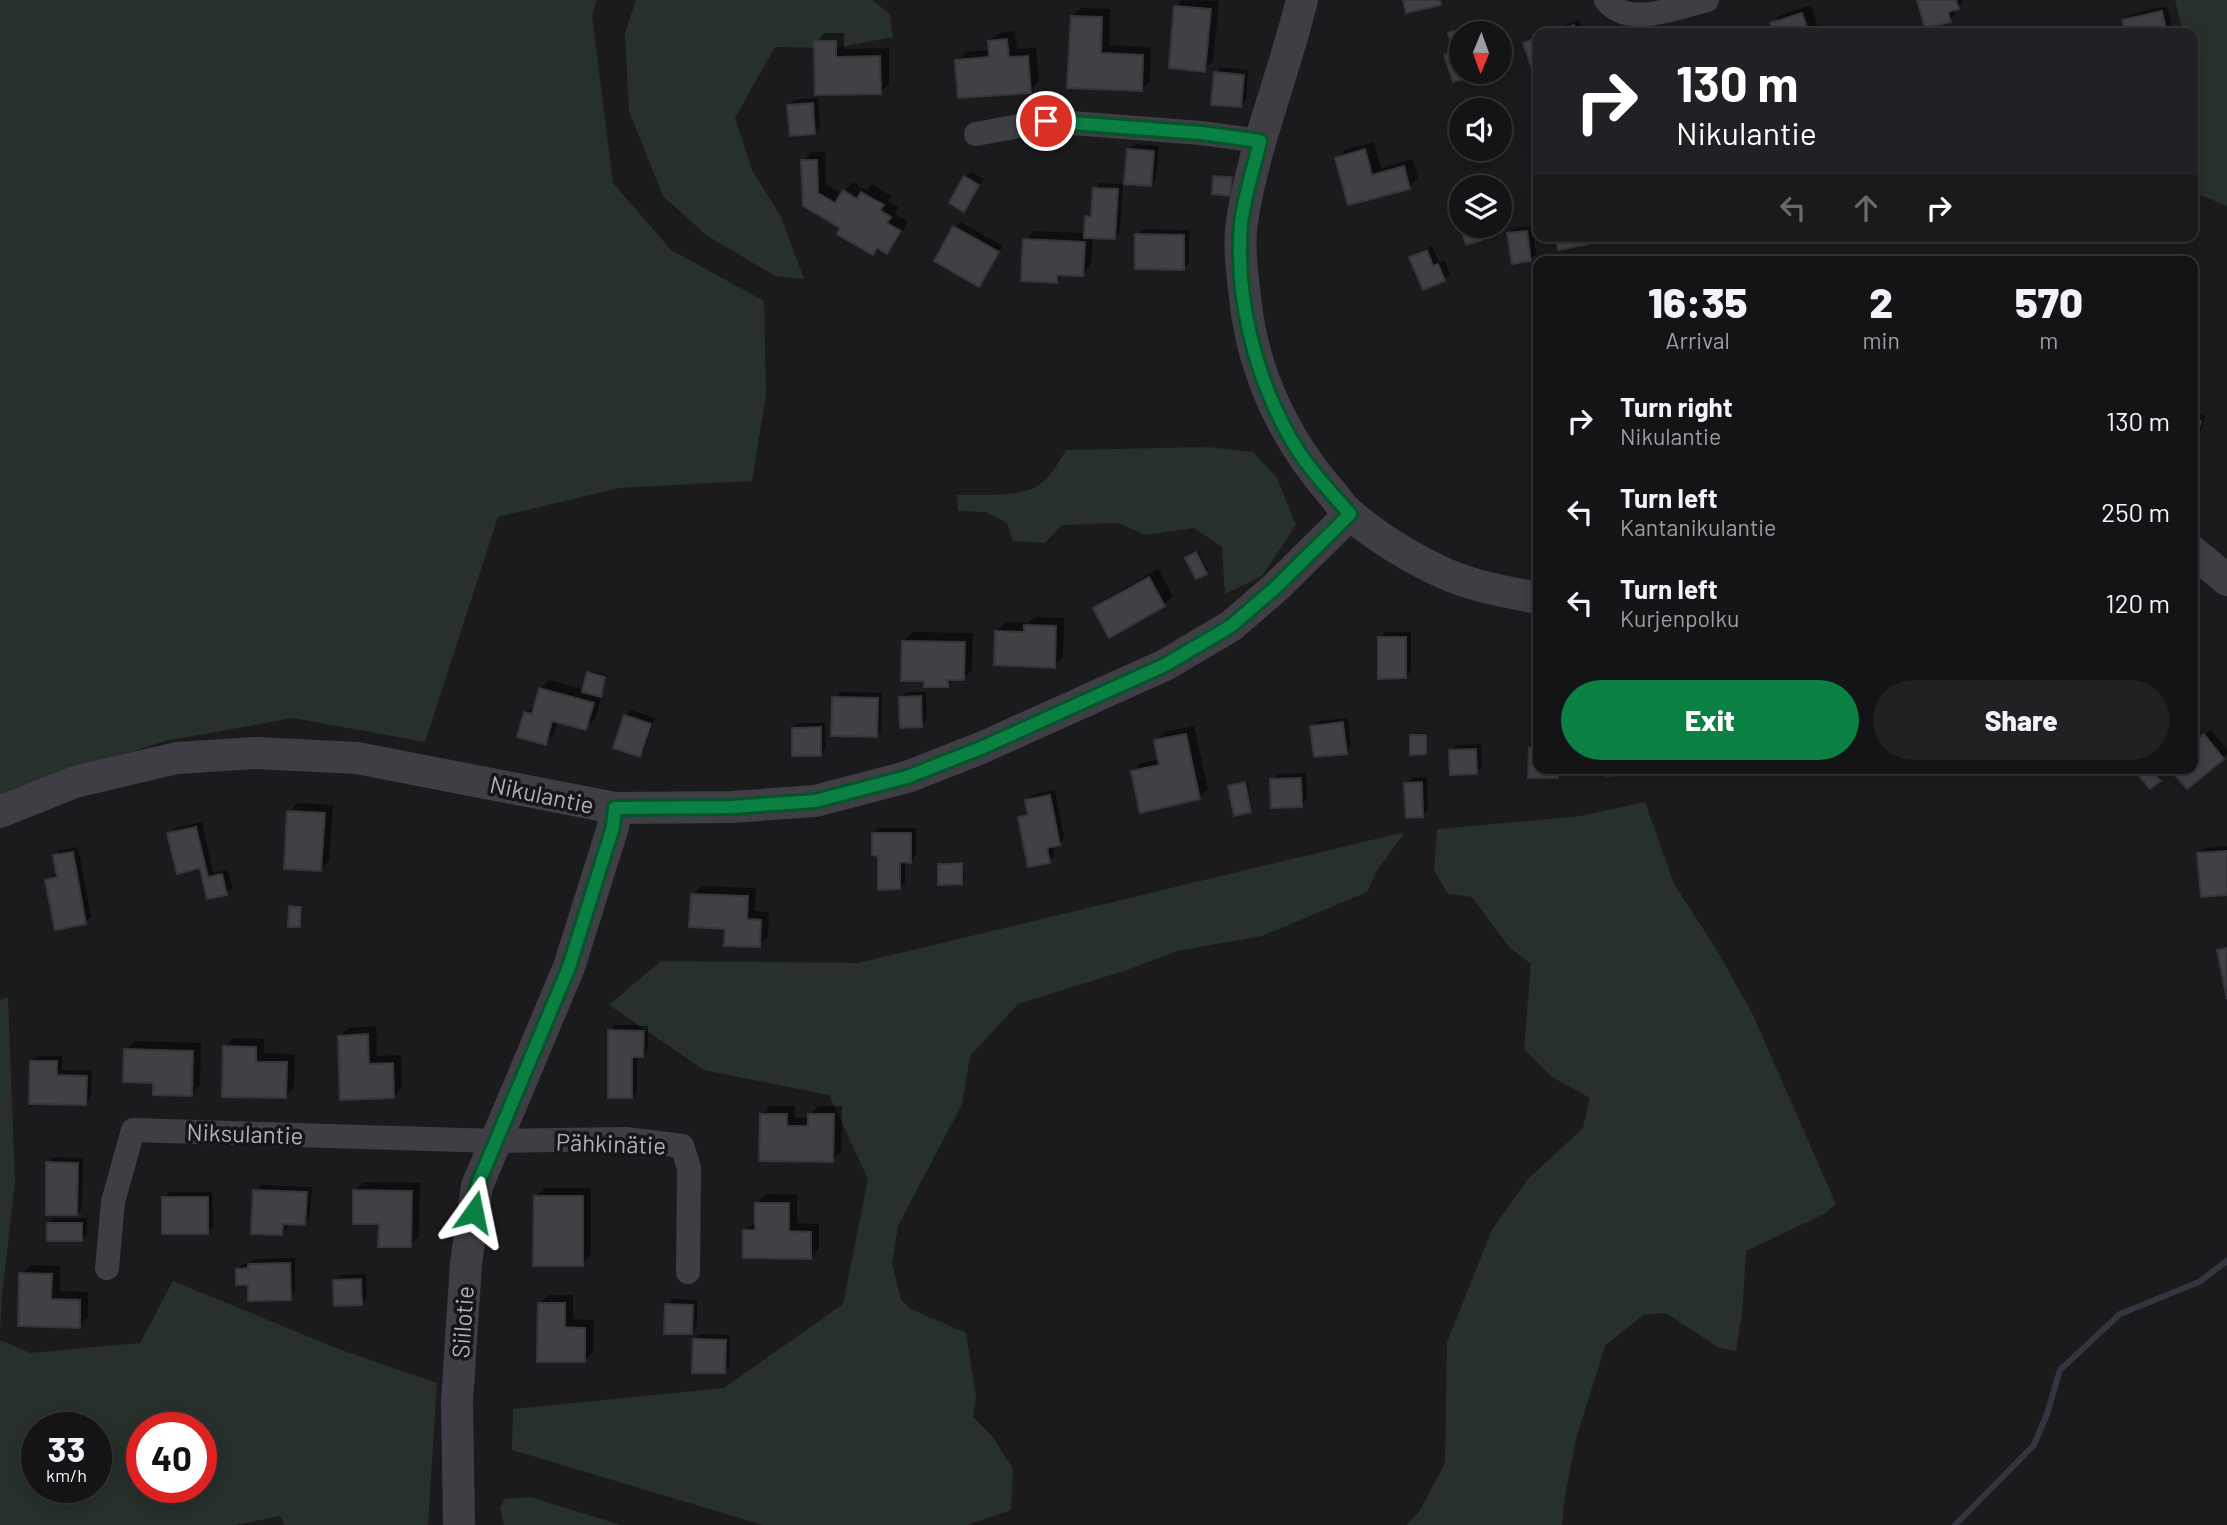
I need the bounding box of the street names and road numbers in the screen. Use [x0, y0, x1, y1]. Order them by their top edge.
street label: Nikulantie [487, 769, 597, 819]
street label: Niksulantie [186, 1116, 304, 1150]
street label: Pähkinätie [555, 1127, 667, 1159]
street label: Siilotie [445, 1285, 479, 1359]

